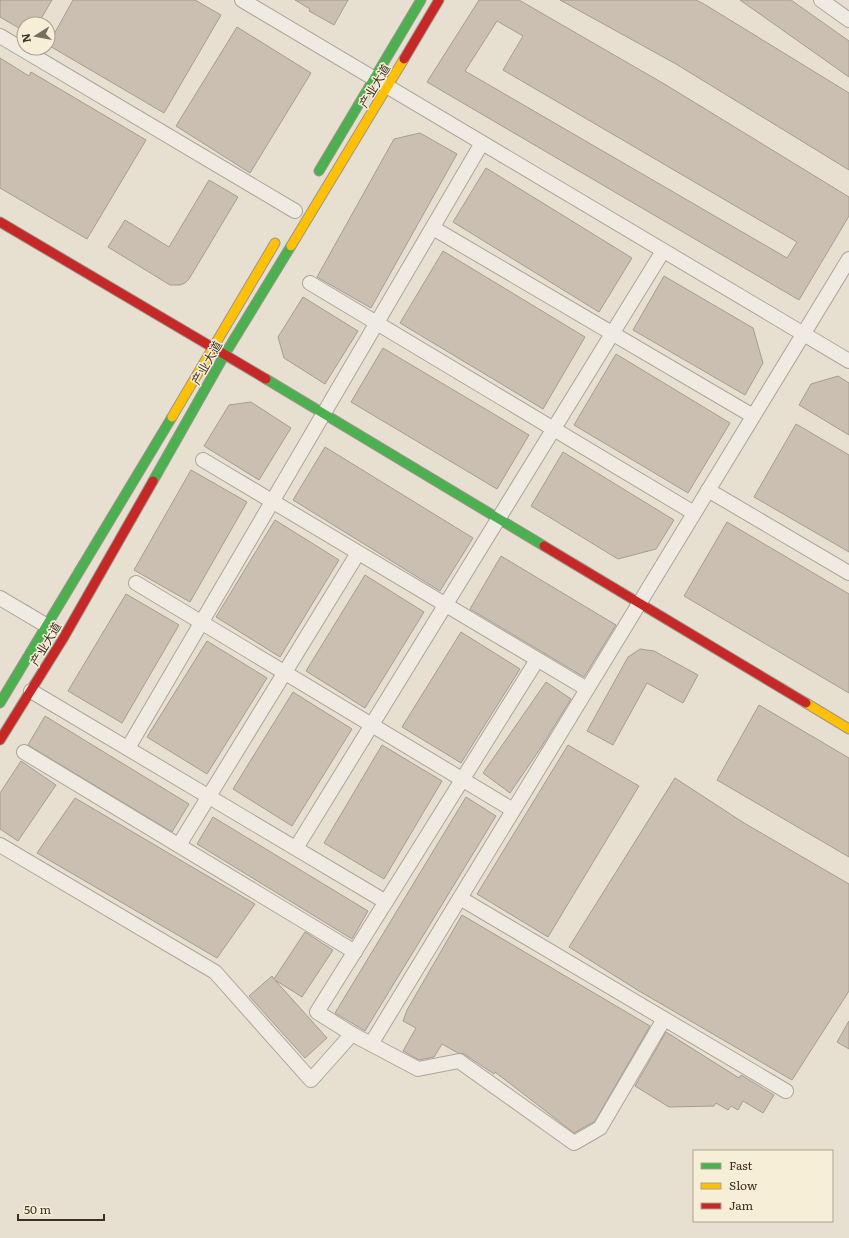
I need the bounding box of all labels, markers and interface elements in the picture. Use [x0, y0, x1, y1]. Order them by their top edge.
north arrow [16, 16, 56, 56]
text: N [16, 32, 34, 44]
street label: 产业大道 [354, 60, 394, 111]
street label: 产业大道 [186, 337, 226, 388]
street label: 产业大道 [25, 618, 65, 669]
legend [693, 1150, 833, 1222]
text: Fast [729, 1156, 753, 1174]
text: Slow [729, 1176, 758, 1194]
scale bar [18, 1196, 104, 1222]
text: Jam [729, 1196, 754, 1214]
text: 50 m [24, 1200, 51, 1218]

